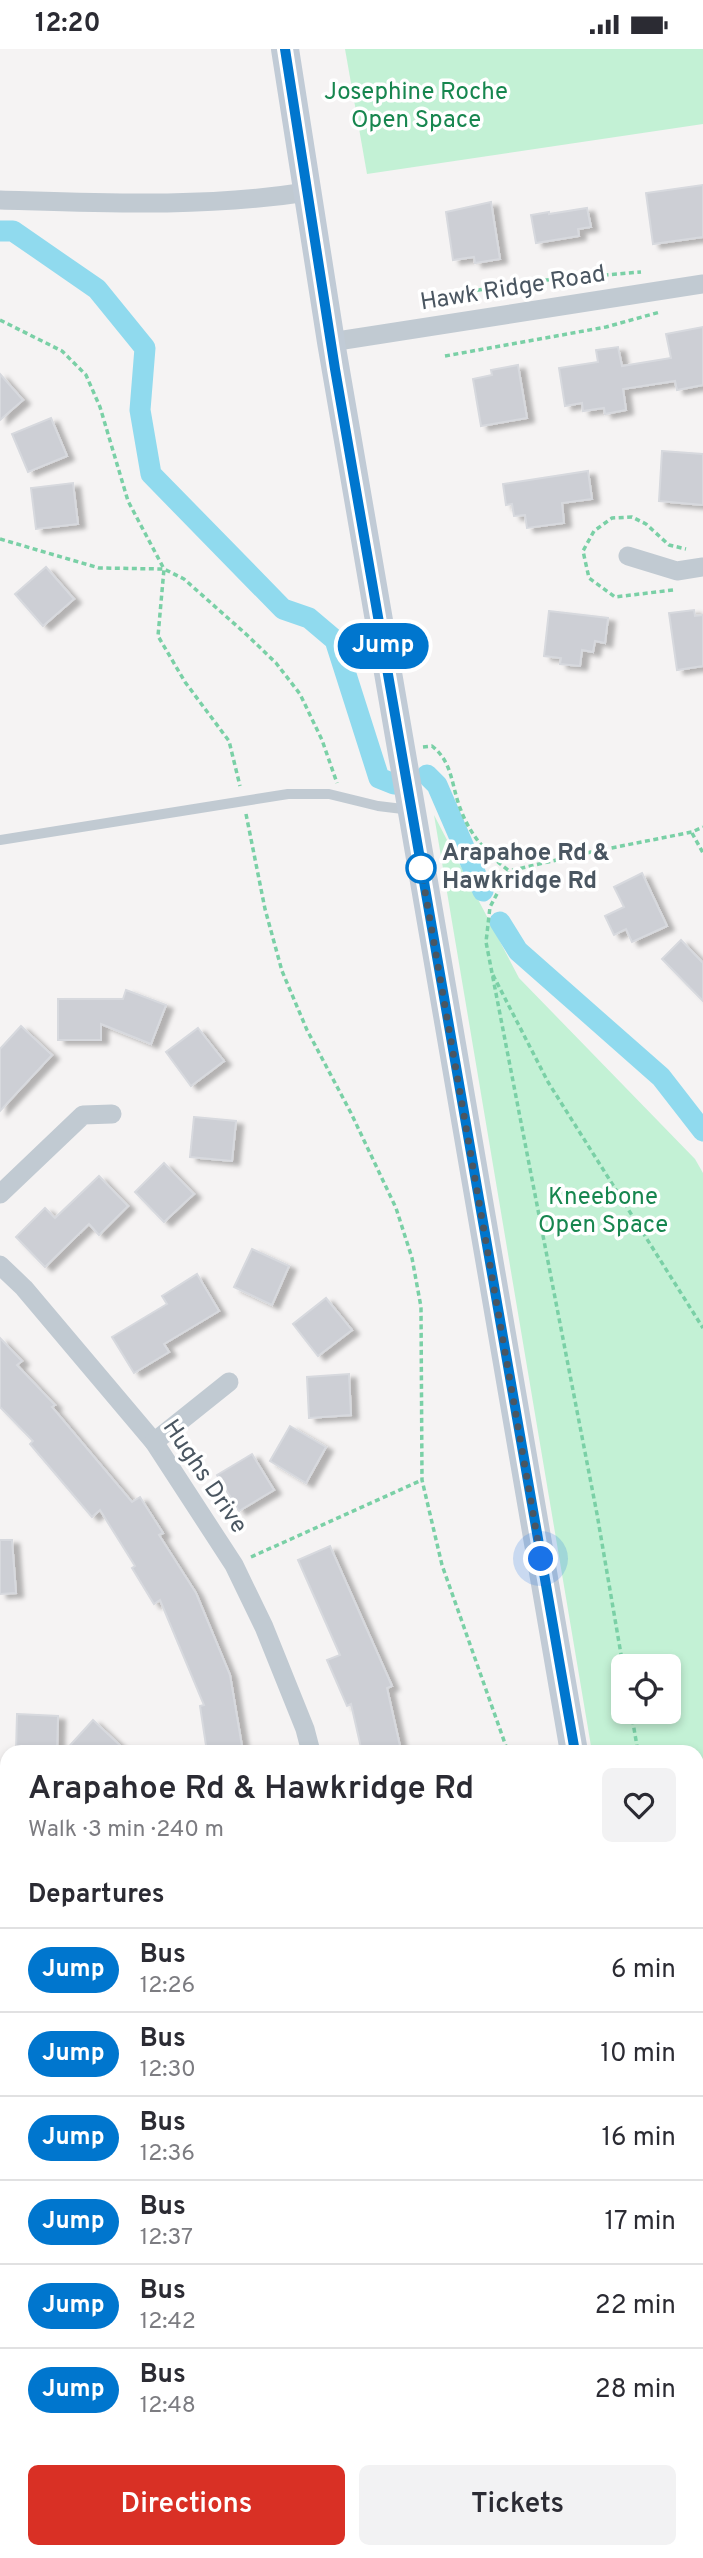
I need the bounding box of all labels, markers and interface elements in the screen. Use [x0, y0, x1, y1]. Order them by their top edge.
text: 12:20 [35, 8, 101, 41]
park label: Josephine Roche Open Space [324, 78, 508, 136]
street label: Hawk Ridge Road [418, 260, 608, 318]
line badge: Jump [334, 623, 432, 669]
text: Jump [352, 631, 414, 661]
place label: Arapahoe Rd & Hawkridge Rd [442, 839, 610, 897]
marker: Arapahoe Rd & Hawkridge Rd [406, 853, 436, 883]
park label: Kneebone Open Space [538, 1183, 668, 1241]
street label: Hughs Drive [155, 1414, 253, 1540]
your location [523, 1541, 558, 1576]
map controls [611, 1654, 681, 1724]
button: locate [611, 1654, 681, 1724]
button: heart [602, 1768, 676, 1842]
text: Arapahoe Rd & Hawkridge Rd [28, 1769, 474, 1811]
text: Walk · 3 min · 240 m [28, 1816, 224, 1845]
text: Departures [28, 1879, 165, 1912]
text: Bus [140, 1939, 186, 1972]
text: 6 min [611, 1954, 676, 1987]
text: Jump [42, 1955, 105, 1985]
text: 12:26 [140, 1972, 195, 2001]
text: Bus [140, 2023, 186, 2056]
text: 10 min [600, 2038, 676, 2071]
text: Jump [42, 2039, 105, 2069]
text: 12:30 [140, 2056, 196, 2085]
text: Bus [140, 2107, 186, 2140]
text: 16 min [601, 2122, 676, 2155]
text: Jump [42, 2123, 105, 2153]
text: 12:36 [140, 2140, 195, 2169]
text: Bus [140, 2191, 186, 2224]
text: 17 min [604, 2206, 676, 2239]
text: Jump [42, 2207, 105, 2237]
text: 12:37 [140, 2224, 193, 2253]
text: Bus [140, 2275, 186, 2308]
text: 22 min [595, 2290, 676, 2323]
text: Jump [42, 2291, 105, 2321]
text: 12:42 [140, 2308, 196, 2337]
text: Bus [140, 2359, 186, 2392]
text: 28 min [595, 2374, 676, 2407]
text: Jump [42, 2375, 105, 2405]
text: 12:48 [140, 2392, 196, 2421]
button: Directions [28, 2465, 345, 2545]
button: Tickets [359, 2465, 676, 2545]

